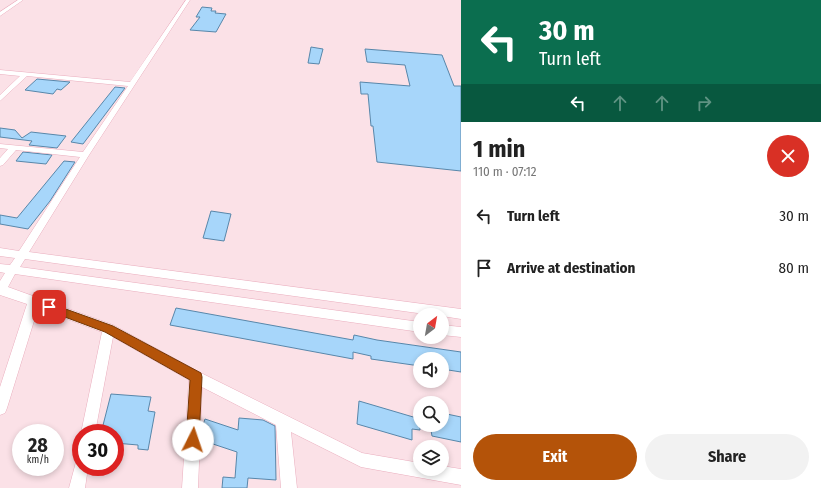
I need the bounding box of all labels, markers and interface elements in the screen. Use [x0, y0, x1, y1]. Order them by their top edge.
text: 30 m [539, 14, 595, 47]
icon: left [473, 16, 525, 68]
text: Turn left [539, 48, 601, 70]
icon: left [567, 92, 589, 114]
icon: ahead [609, 92, 631, 114]
icon: ahead [651, 92, 673, 114]
icon: right [693, 92, 715, 114]
text: 1 min [473, 135, 525, 163]
button: close [767, 135, 809, 177]
text: 110 m · 07:12 [473, 164, 536, 179]
icon: left [473, 205, 495, 227]
text: Turn left [507, 207, 560, 225]
text: 30 m [779, 207, 809, 225]
icon: arrive [473, 257, 495, 279]
text: Arrive at destination [507, 259, 635, 277]
text: 80 m [779, 259, 809, 277]
pin [32, 290, 66, 324]
icon: arrive [38, 296, 60, 318]
north arrow [413, 308, 449, 344]
map controls [413, 308, 449, 476]
button: sound [413, 352, 449, 388]
button: search [413, 396, 449, 432]
position arrow [172, 419, 214, 461]
speed limit sign: 30 [72, 424, 124, 476]
text: 28 [28, 433, 48, 457]
button: Exit [473, 434, 637, 480]
button: Share [645, 434, 809, 480]
button: layers [413, 440, 449, 476]
text: km/h [27, 454, 49, 466]

